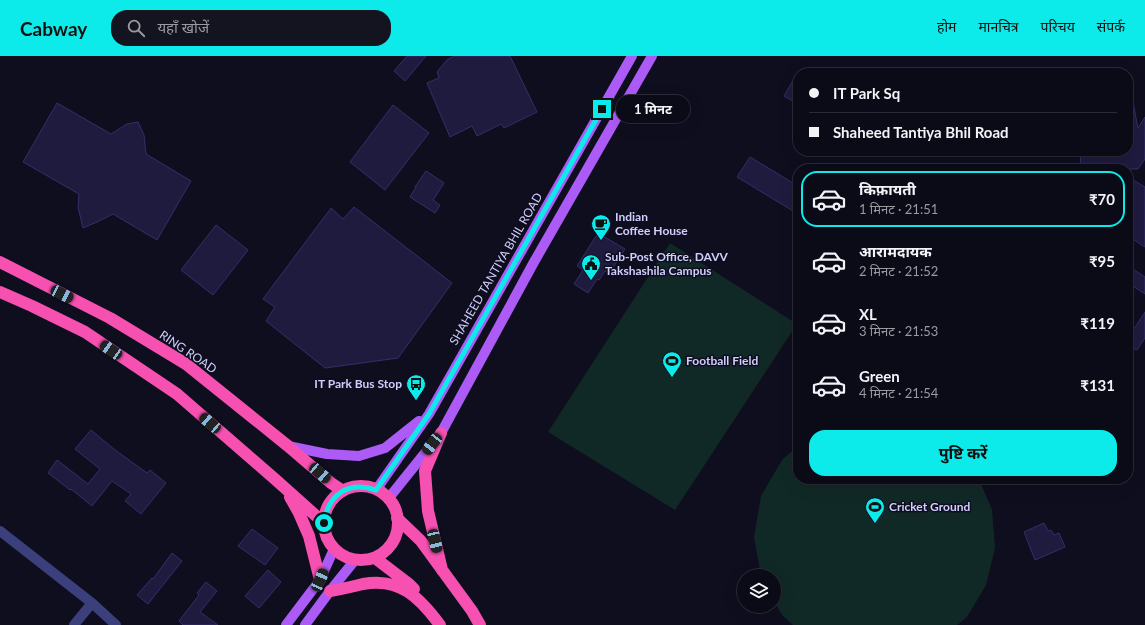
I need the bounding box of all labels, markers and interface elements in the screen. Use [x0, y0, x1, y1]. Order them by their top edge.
search box [111, 10, 391, 46]
text: Cabway [20, 17, 87, 40]
icon: search [125, 17, 147, 39]
text: यहाँ खोजें [157, 18, 209, 36]
text: होम [937, 18, 956, 35]
text: मानचित्र [978, 18, 1019, 35]
text: परिचय [1041, 18, 1075, 35]
text: संपर्क [1097, 18, 1125, 35]
text: IT Park Sq [833, 84, 900, 102]
callout: 1 मिनट [616, 95, 690, 123]
route end [593, 100, 611, 118]
text: 1 मिनट [634, 101, 672, 117]
text: Shaheed Tantiya Bhil Road [833, 123, 1009, 141]
text: किफ़ायती [859, 180, 916, 198]
icon: car [811, 181, 847, 217]
street label: SHAHEED TANTIYA BHIL ROAD [446, 190, 545, 348]
text: ₹70 [1089, 190, 1115, 208]
text: 1 मिनट · 21:51 [859, 201, 938, 217]
place label: Indian Coffee House [615, 209, 688, 238]
cafe icon: Indian Coffee House [590, 213, 612, 241]
text: आरामदायक [859, 242, 932, 260]
icon: car [811, 243, 847, 279]
place label: Sub-Post Office, DAVV Takshashila Campus [605, 249, 729, 278]
text: ₹95 [1089, 252, 1115, 270]
public building icon: Sub-Post Office, DAVV Takshashila Campus [580, 253, 602, 281]
text: 2 मिनट · 21:52 [859, 263, 938, 279]
car [49, 283, 75, 305]
icon: car [811, 305, 847, 341]
text: XL [859, 305, 877, 323]
text: ₹119 [1080, 314, 1115, 332]
text: 3 मिनट · 21:53 [859, 323, 938, 339]
street label: RING ROAD [157, 327, 220, 376]
car [98, 338, 124, 362]
sports icon: Football Field [661, 350, 683, 378]
place label: Football Field [686, 353, 758, 368]
icon: car [811, 367, 847, 403]
text: Green [859, 367, 900, 385]
bus stop icon: IT Park Bus Stop [405, 373, 427, 401]
place label: IT Park Bus Stop [314, 376, 402, 391]
text: ₹131 [1080, 376, 1115, 394]
text: 4 मिनट · 21:54 [859, 385, 938, 401]
car [197, 411, 223, 435]
button: पुष्टि करें [809, 430, 1117, 476]
car [420, 431, 444, 457]
car [307, 461, 333, 485]
sports icon: Cricket Ground [864, 496, 886, 524]
place label: Cricket Ground [889, 499, 970, 514]
route start [315, 514, 333, 532]
car [426, 528, 444, 554]
car [310, 567, 330, 593]
map controls [737, 569, 781, 613]
button: layers [737, 569, 781, 613]

